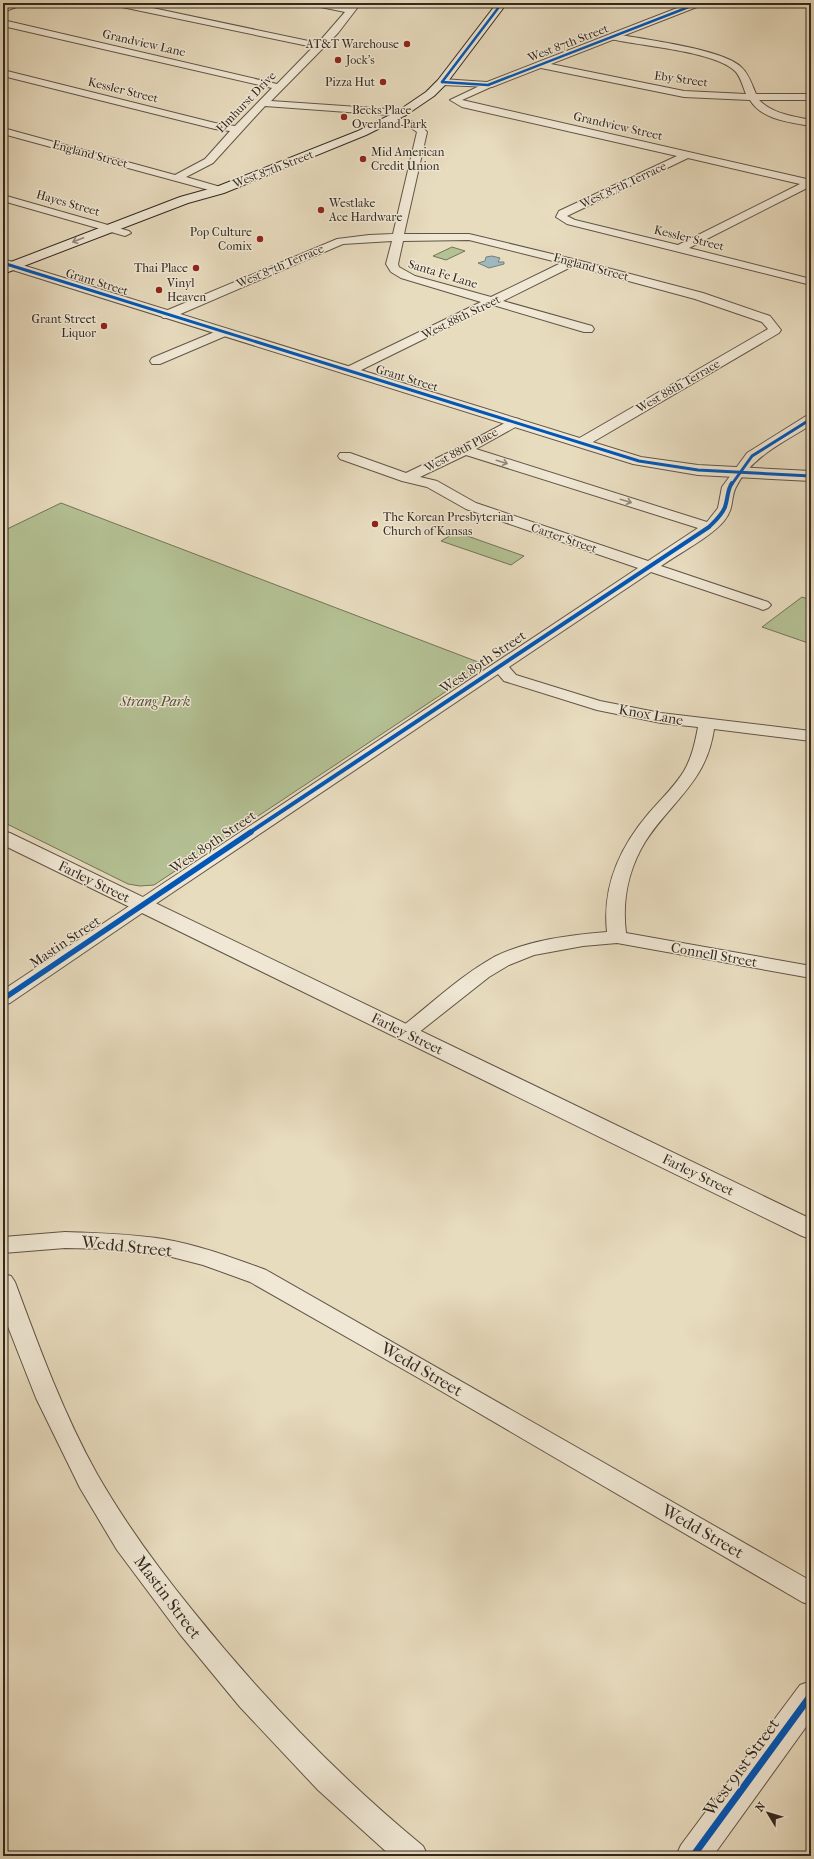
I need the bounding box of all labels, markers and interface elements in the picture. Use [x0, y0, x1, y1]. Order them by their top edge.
street label: West 87th Street [525, 21, 611, 65]
street label: Grandview Lane [101, 27, 187, 59]
place label: AT&T Warehouse [305, 37, 399, 51]
marker: AT&T Warehouse [402, 39, 412, 49]
place label: Jock's [345, 53, 375, 67]
marker: Jock's [333, 55, 343, 65]
street label: Elmhurst Drive [213, 68, 279, 136]
street label: Eby Street [653, 68, 709, 90]
street label: Kessler Street [86, 75, 160, 106]
place label: Pizza Hut [325, 75, 376, 89]
marker: Pizza Hut [378, 77, 388, 87]
place label: Becks Place Overland Park [352, 103, 428, 131]
street label: Grandview Street [572, 109, 665, 143]
marker: Becks Place Overland Park [339, 112, 349, 122]
street label: England Street [51, 137, 130, 171]
place label: Mid American Credit Union [371, 145, 445, 173]
street label: West 87th Street [230, 147, 316, 191]
marker: Mid American Credit Union [358, 154, 368, 164]
street label: West 87th Terrace [577, 159, 668, 212]
street label: Hayes Street [35, 187, 102, 219]
place label: Westlake Ace Hardware [328, 196, 402, 224]
marker: Westlake Ace Hardware [316, 205, 326, 215]
street label: Kessler Street [652, 223, 726, 254]
place label: Pop Culture Comix [190, 225, 253, 253]
marker: Pop Culture Comix [255, 234, 265, 244]
one-way arrow [73, 237, 85, 245]
street label: West 87th Terrace [233, 241, 326, 291]
street label: England Street [552, 250, 631, 284]
street label: Santa Fe Lane [407, 257, 479, 291]
place label: Thai Place [134, 261, 188, 275]
marker: Thai Place [191, 263, 201, 273]
street label: Grant Street [64, 266, 131, 298]
place label: Vinyl Heaven [166, 276, 206, 304]
marker: Vinyl Heaven [154, 285, 164, 295]
street label: West 88th Street [419, 292, 503, 342]
place label: Grant Street Liquor [31, 312, 97, 340]
marker: Grant Street Liquor [99, 321, 109, 331]
street label: West 88th Terrace [633, 356, 722, 416]
street label: Grant Street [374, 362, 441, 394]
street label: West 88th Place [421, 425, 500, 476]
one-way arrow [496, 459, 509, 466]
one-way arrow [620, 497, 632, 505]
place label: The Korean Presbyterian Church of Kansas [383, 510, 513, 538]
marker: The Korean Presbyterian Church of Kansas [370, 519, 380, 529]
street label: Carter Street [529, 520, 599, 556]
street label: West 89th Street [436, 627, 529, 698]
park label: Strang Park [119, 693, 190, 710]
street label: Knox Lane [617, 701, 685, 729]
street label: West 89th Street [166, 807, 259, 878]
street label: Farley Street [55, 857, 133, 907]
street label: Mastin Street [26, 912, 104, 972]
street label: Connell Street [670, 939, 758, 971]
street label: Farley Street [368, 1009, 446, 1059]
street label: Farley Street [659, 1150, 737, 1200]
street label: Wedd Street [80, 1231, 173, 1261]
street label: Wedd Street [377, 1337, 466, 1400]
street label: Wedd Street [658, 1499, 747, 1562]
street label: Mastin Street [130, 1551, 206, 1643]
street label: West 91st Street [698, 1714, 783, 1821]
north arrow [748, 1793, 788, 1833]
text: N [753, 1799, 769, 1814]

